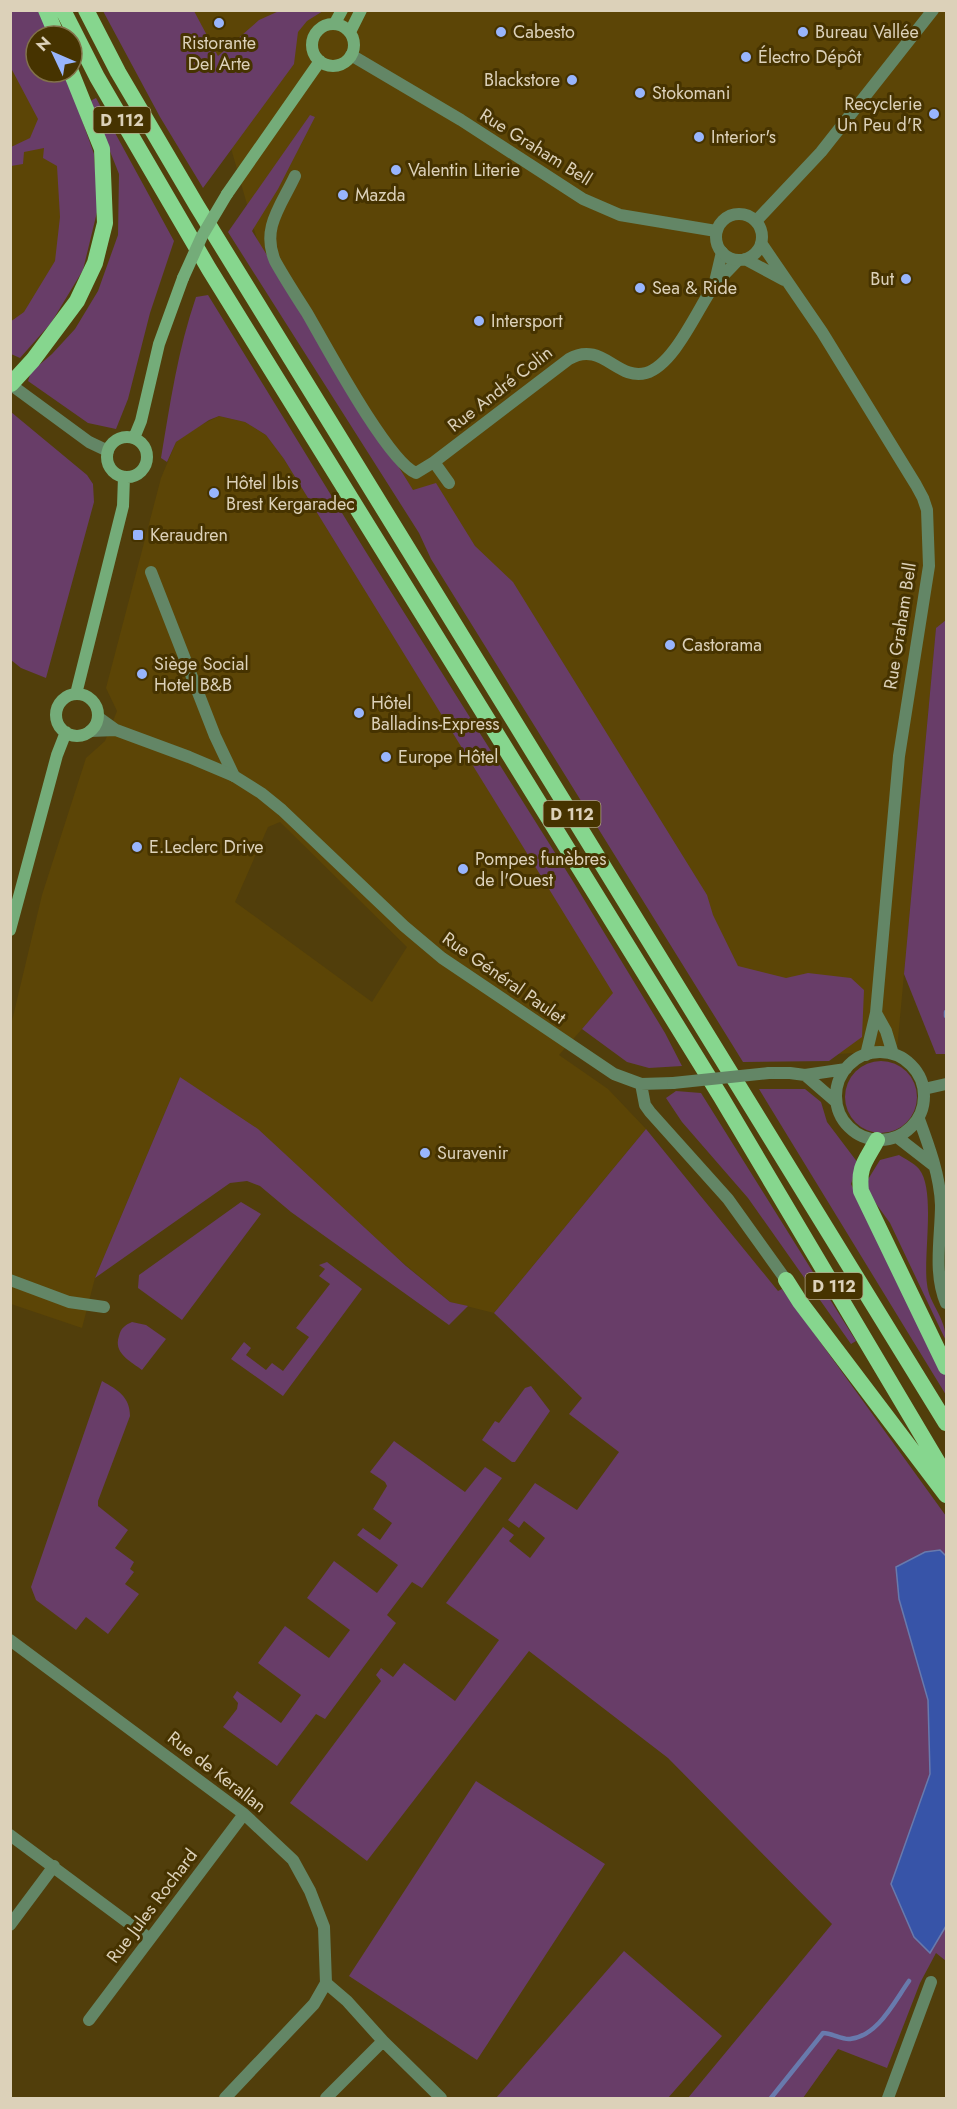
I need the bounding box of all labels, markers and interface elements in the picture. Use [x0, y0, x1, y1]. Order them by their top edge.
marker: Ristorante Del Arte [212, 16, 226, 30]
place label: Cabesto [513, 19, 575, 45]
place label: Bureau Vallée [815, 19, 919, 45]
north arrow [24, 24, 84, 84]
marker: Cabesto [494, 25, 508, 39]
marker: Bureau Vallée [796, 25, 810, 39]
place label: Ristorante Del Arte [182, 30, 256, 77]
text: N [31, 31, 56, 56]
place label: Électro Dépôt [758, 44, 862, 70]
marker: Électro Dépôt [739, 50, 753, 64]
place label: Blackstore [484, 67, 560, 93]
marker: Blackstore [565, 73, 579, 87]
place label: Stokomani [652, 80, 730, 106]
marker: Stokomani [633, 86, 647, 100]
place label: Recyclerie Un Peu d'R [837, 91, 922, 138]
street label: Rue Graham Bell [475, 102, 597, 192]
road number: D 112 [94, 107, 150, 133]
marker: Recyclerie Un Peu d'R [927, 107, 941, 121]
place label: Interior's [711, 124, 776, 150]
marker: Interior's [692, 130, 706, 144]
place label: Valentin Literie [408, 157, 520, 183]
marker: Valentin Literie [389, 163, 403, 177]
place label: Mazda [355, 182, 405, 208]
marker: Mazda [336, 188, 350, 202]
place label: But [870, 266, 895, 292]
marker: But [899, 272, 913, 286]
place label: Sea & Ride [652, 275, 737, 301]
marker: Sea & Ride [633, 281, 647, 295]
place label: Intersport [491, 308, 563, 334]
marker: Intersport [472, 314, 486, 328]
street label: Rue André Colin [442, 340, 558, 438]
place label: Hôtel Ibis Brest Kergaradec [226, 470, 355, 517]
marker: Hôtel Ibis Brest Kergaradec [207, 486, 221, 500]
place label: Keraudren [150, 522, 228, 548]
marker: Keraudren [131, 528, 145, 542]
street label: Rue Graham Bell [877, 561, 923, 691]
place label: Castorama [682, 632, 762, 658]
marker: Castorama [663, 638, 677, 652]
place label: Siège Social Hotel B&B [154, 651, 249, 698]
marker: Siège Social Hotel B&B [135, 667, 149, 681]
place label: Hôtel Balladins-Express [371, 690, 499, 737]
marker: Hôtel Balladins-Express [352, 706, 366, 720]
place label: Europe Hôtel [398, 744, 498, 770]
marker: Europe Hôtel [379, 750, 393, 764]
road number: D 112 [544, 801, 600, 827]
place label: E.Leclerc Drive [149, 834, 264, 860]
marker: E.Leclerc Drive [130, 840, 144, 854]
place label: Pompes funèbres de l'Ouest [475, 846, 606, 893]
marker: Pompes funèbres de l'Ouest [456, 862, 470, 876]
street label: Rue Général Paulet [437, 926, 572, 1031]
place label: Suravenir [437, 1140, 509, 1166]
marker: Suravenir [418, 1146, 432, 1160]
road number: D 112 [806, 1273, 862, 1299]
street label: Rue de Kerallan [162, 1725, 272, 1819]
street label: Rue Jules Rochard [100, 1843, 204, 1969]

